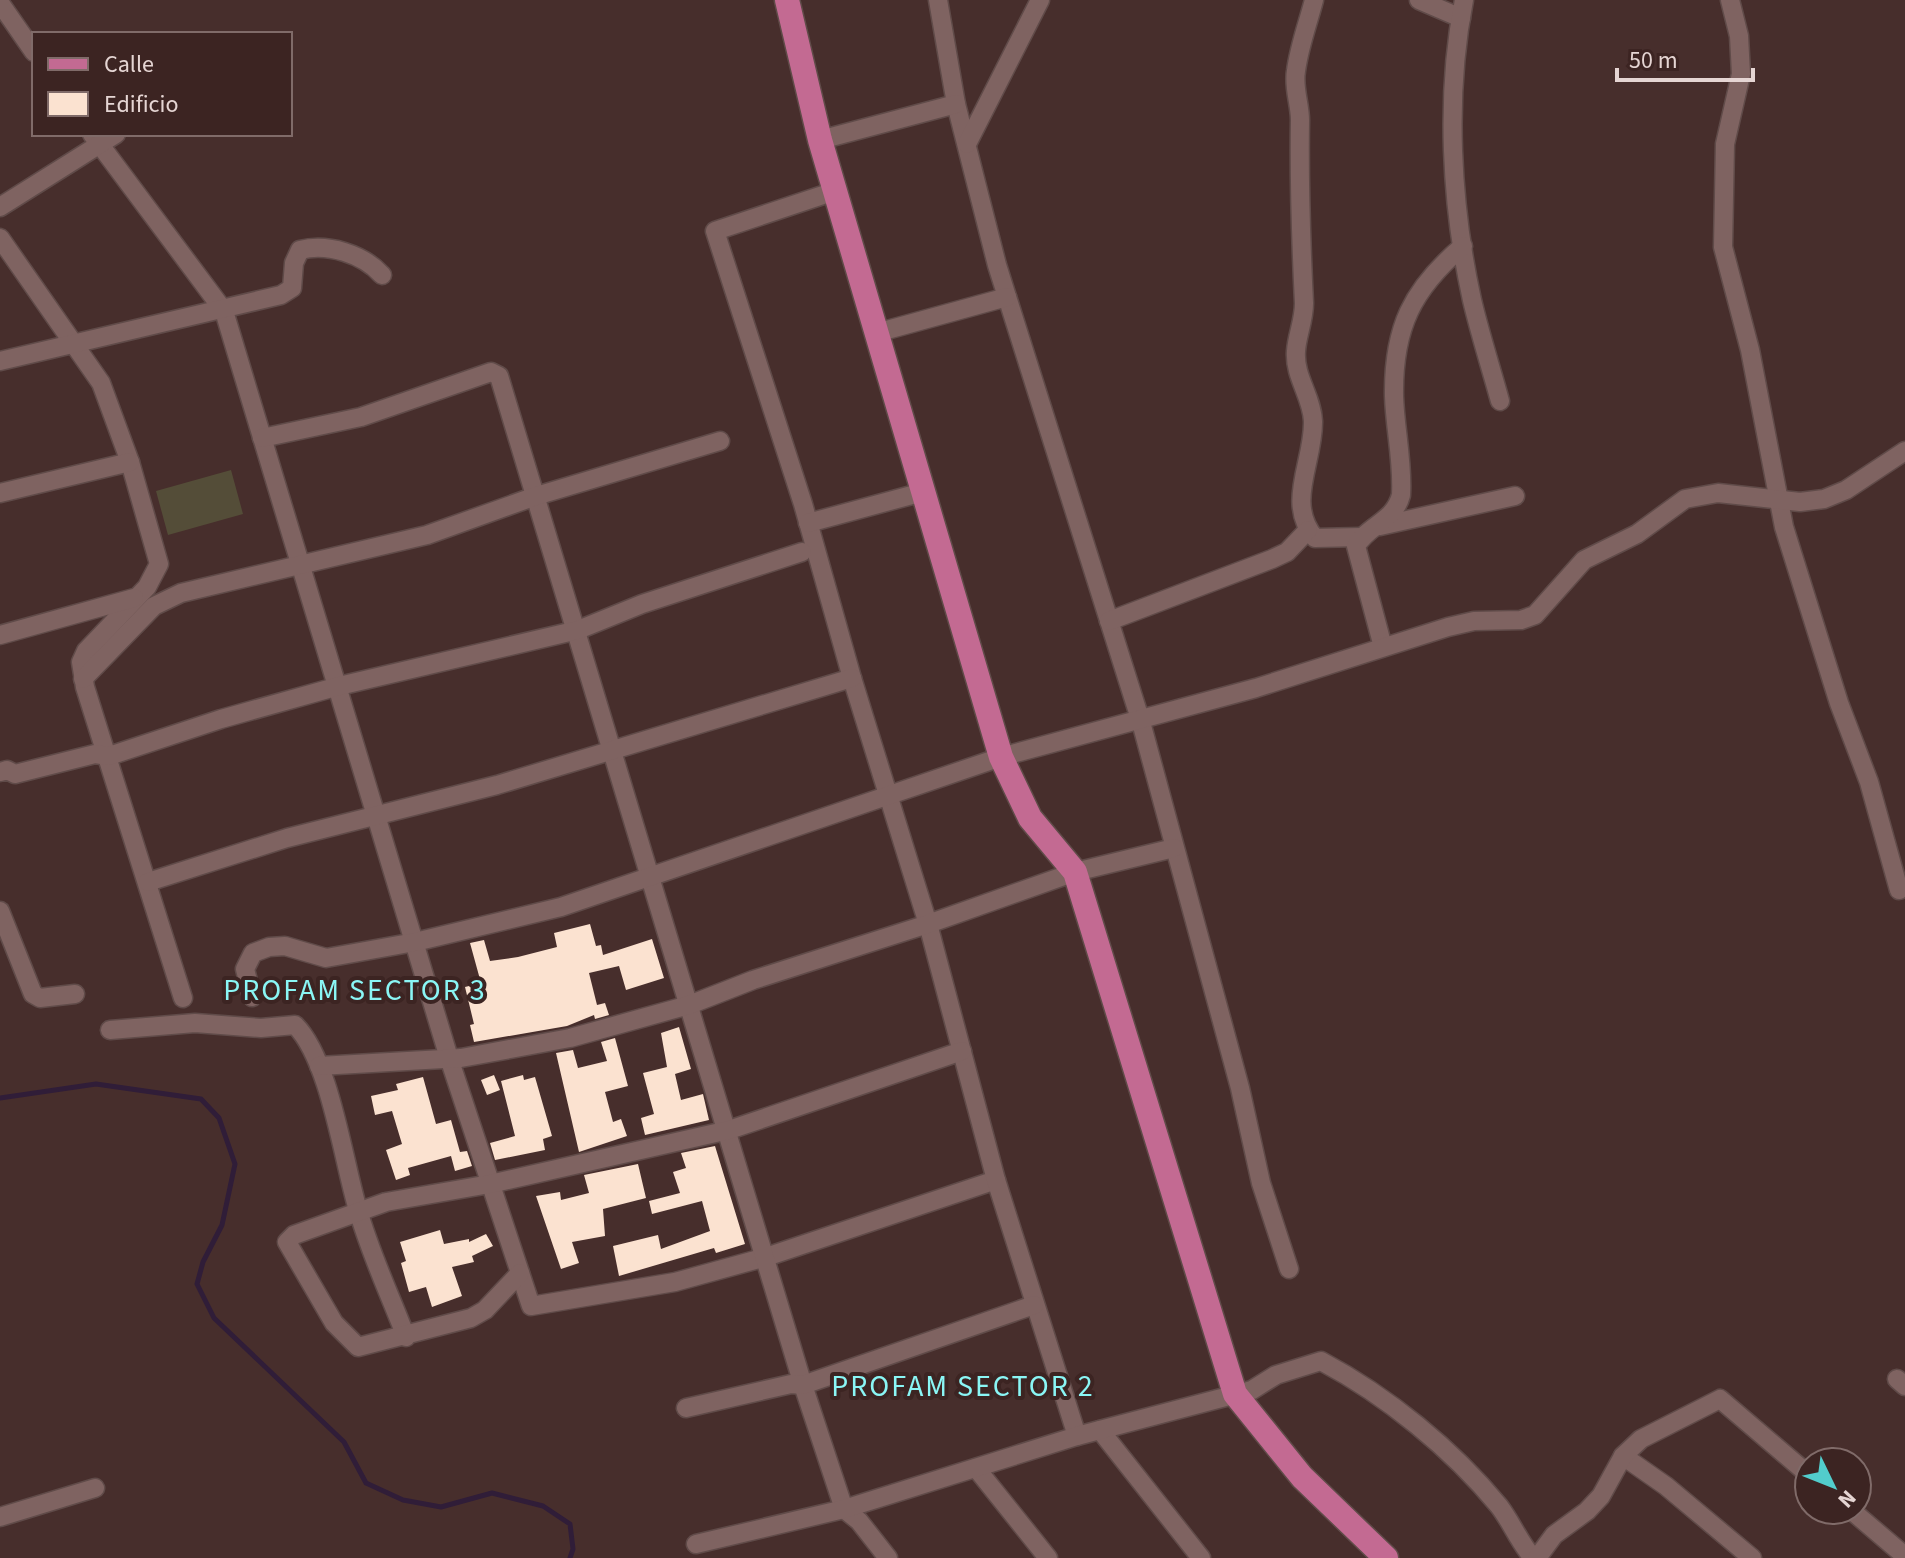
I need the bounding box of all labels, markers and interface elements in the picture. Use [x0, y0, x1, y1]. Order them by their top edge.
legend [32, 32, 292, 136]
scale bar [1617, 32, 1753, 82]
text: 50 m [1629, 43, 1678, 78]
text: Calle [104, 47, 154, 82]
text: Edificio [104, 87, 178, 122]
district label: PROFAM SECTOR 3 [223, 969, 487, 1012]
district label: PROFAM SECTOR 2 [831, 1365, 1095, 1408]
north arrow [1793, 1446, 1873, 1526]
text: N [1830, 1483, 1864, 1515]

